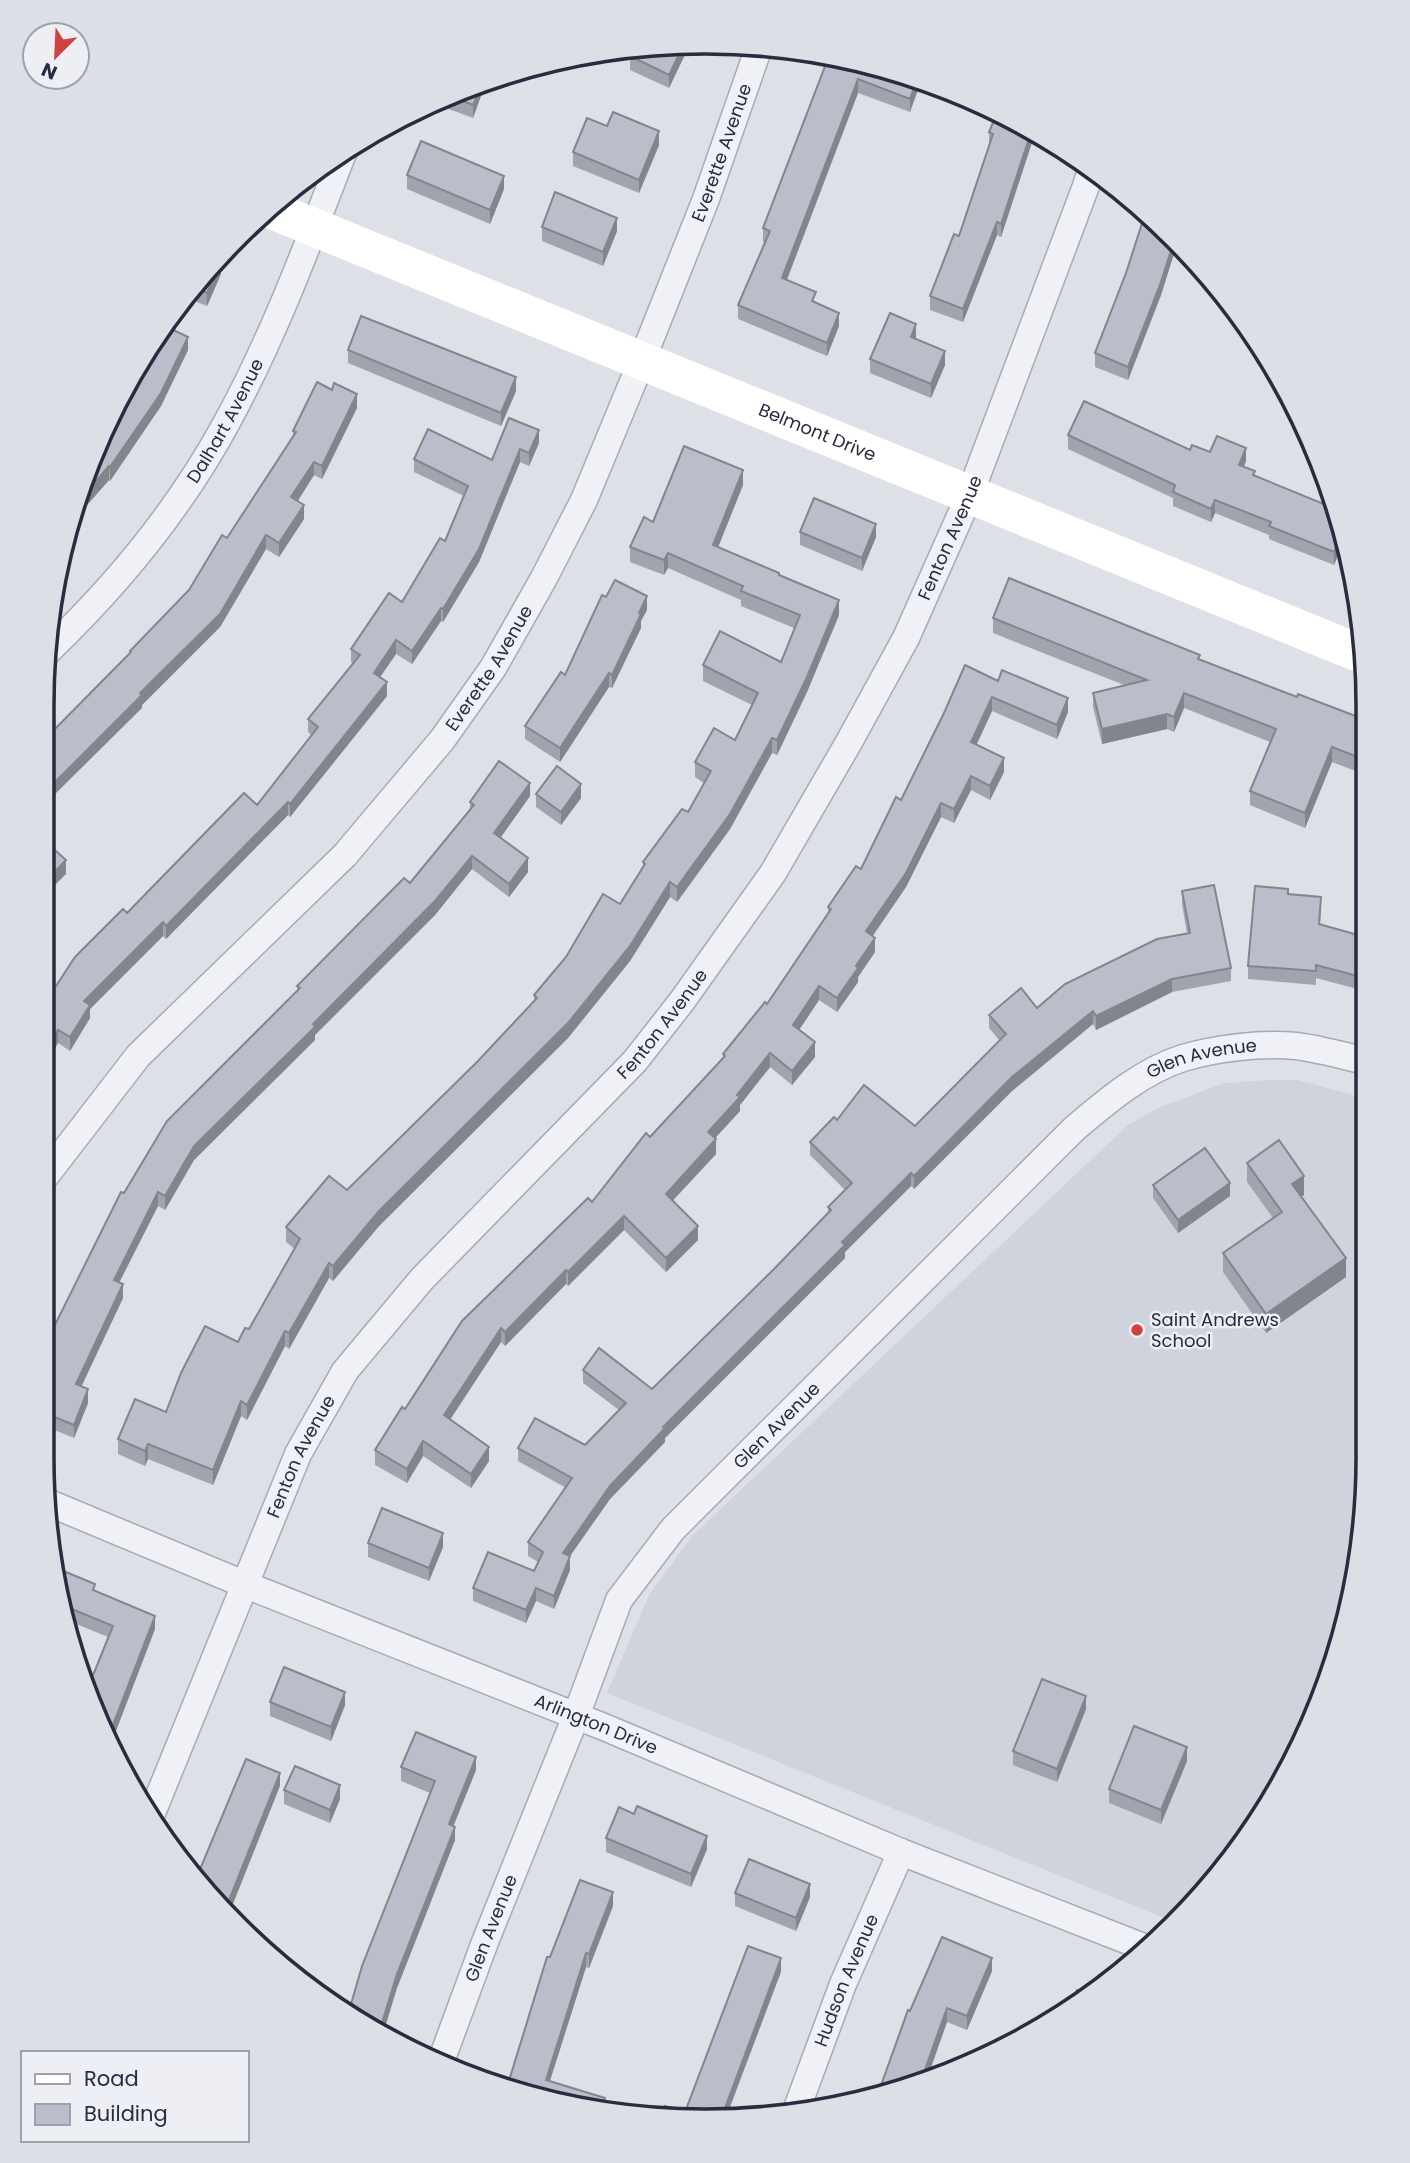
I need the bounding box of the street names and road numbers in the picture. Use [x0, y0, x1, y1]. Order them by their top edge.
street label: Everette Avenue [685, 80, 757, 225]
street label: Dalhart Avenue [181, 354, 269, 488]
street label: Belmont Drive [755, 397, 880, 467]
street label: Fenton Avenue [911, 472, 988, 604]
street label: Everette Avenue [439, 600, 538, 736]
street label: Fenton Avenue [611, 964, 713, 1084]
street label: Glen Avenue [1142, 1033, 1258, 1084]
street label: Glen Avenue [727, 1376, 825, 1474]
street label: Fenton Avenue [260, 1390, 341, 1521]
street label: Arlington Drive [531, 1688, 662, 1760]
street label: Glen Avenue [458, 1871, 523, 1985]
street label: Hudson Avenue [808, 1910, 884, 2050]

